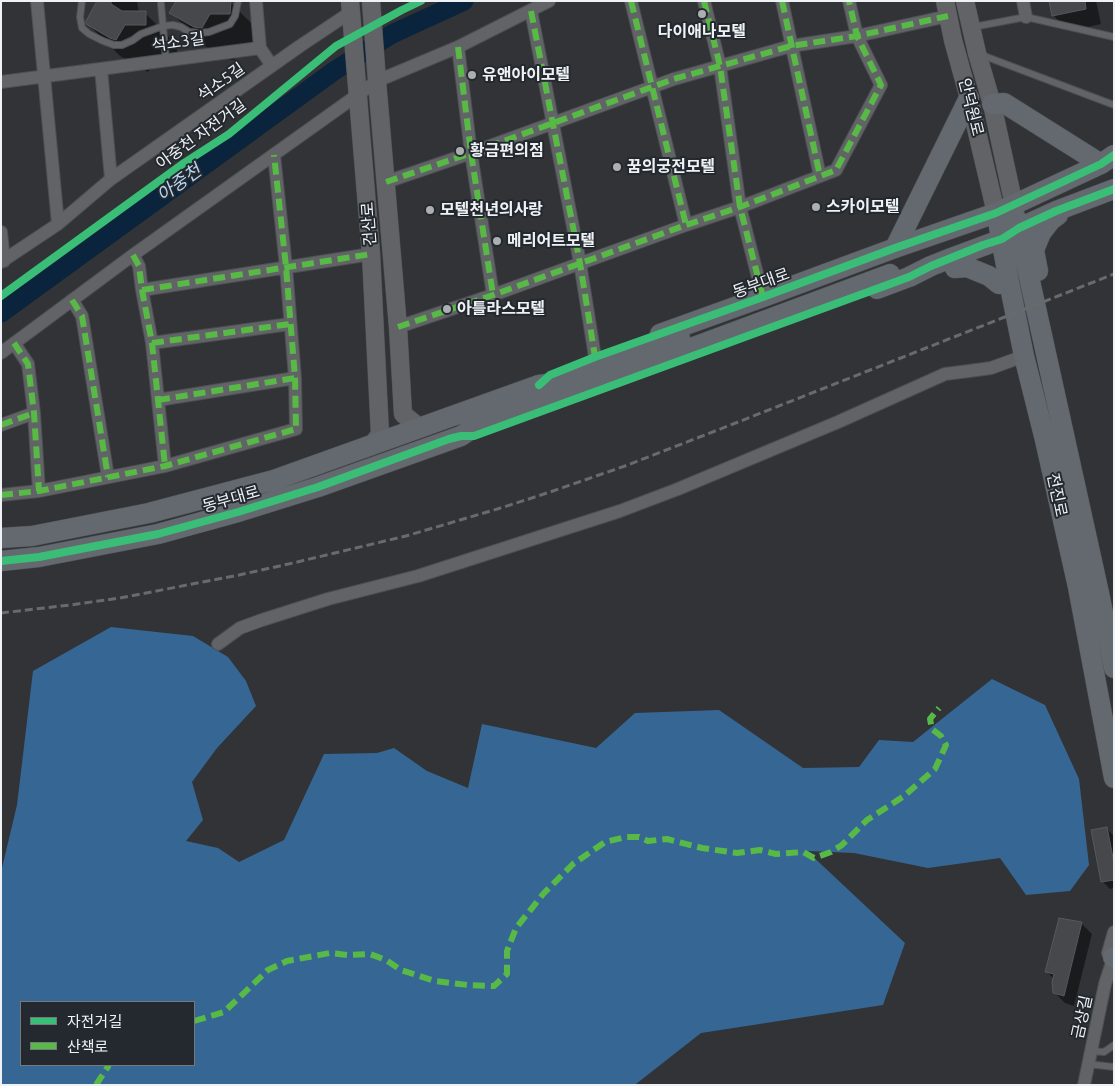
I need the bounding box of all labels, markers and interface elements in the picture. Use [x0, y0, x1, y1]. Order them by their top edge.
marker: 다이애나모텔 [696, 8, 708, 20]
place label: 다이애나모텔 [658, 22, 746, 42]
street label: 석소3길 [150, 29, 206, 55]
street label: 석소5길 [194, 59, 248, 105]
place label: 유앤아이모텔 [482, 65, 570, 85]
marker: 유앤아이모텔 [466, 69, 478, 81]
street label: 안덕원로 [955, 76, 987, 138]
street label: 아중천 자전거길 [152, 95, 250, 173]
place label: 황금편의점 [470, 141, 544, 161]
marker: 황금편의점 [454, 145, 466, 157]
place label: 꿈의궁전모텔 [627, 157, 715, 177]
water label: 아중천 [153, 160, 205, 206]
marker: 꿈의궁전모텔 [611, 161, 623, 173]
place label: 스카이모텔 [826, 197, 900, 217]
place label: 모텔천년의사랑 [440, 200, 543, 220]
street label: 건산로 [358, 201, 380, 247]
marker: 스카이모텔 [810, 201, 822, 213]
marker: 모텔천년의사랑 [424, 204, 436, 216]
place label: 메리어트모텔 [507, 231, 595, 251]
marker: 메리어트모텔 [491, 235, 503, 247]
street label: 동부대로 [730, 264, 792, 302]
place label: 아틀라스모텔 [457, 299, 545, 319]
marker: 아틀라스모텔 [441, 303, 453, 315]
street label: 전진로 [1043, 471, 1071, 519]
street label: 동부대로 [200, 482, 262, 516]
street label: 금상길 [1068, 993, 1096, 1041]
legend [20, 1001, 195, 1066]
text: 자전거길 [67, 1013, 122, 1030]
text: 산책로 [67, 1038, 108, 1055]

